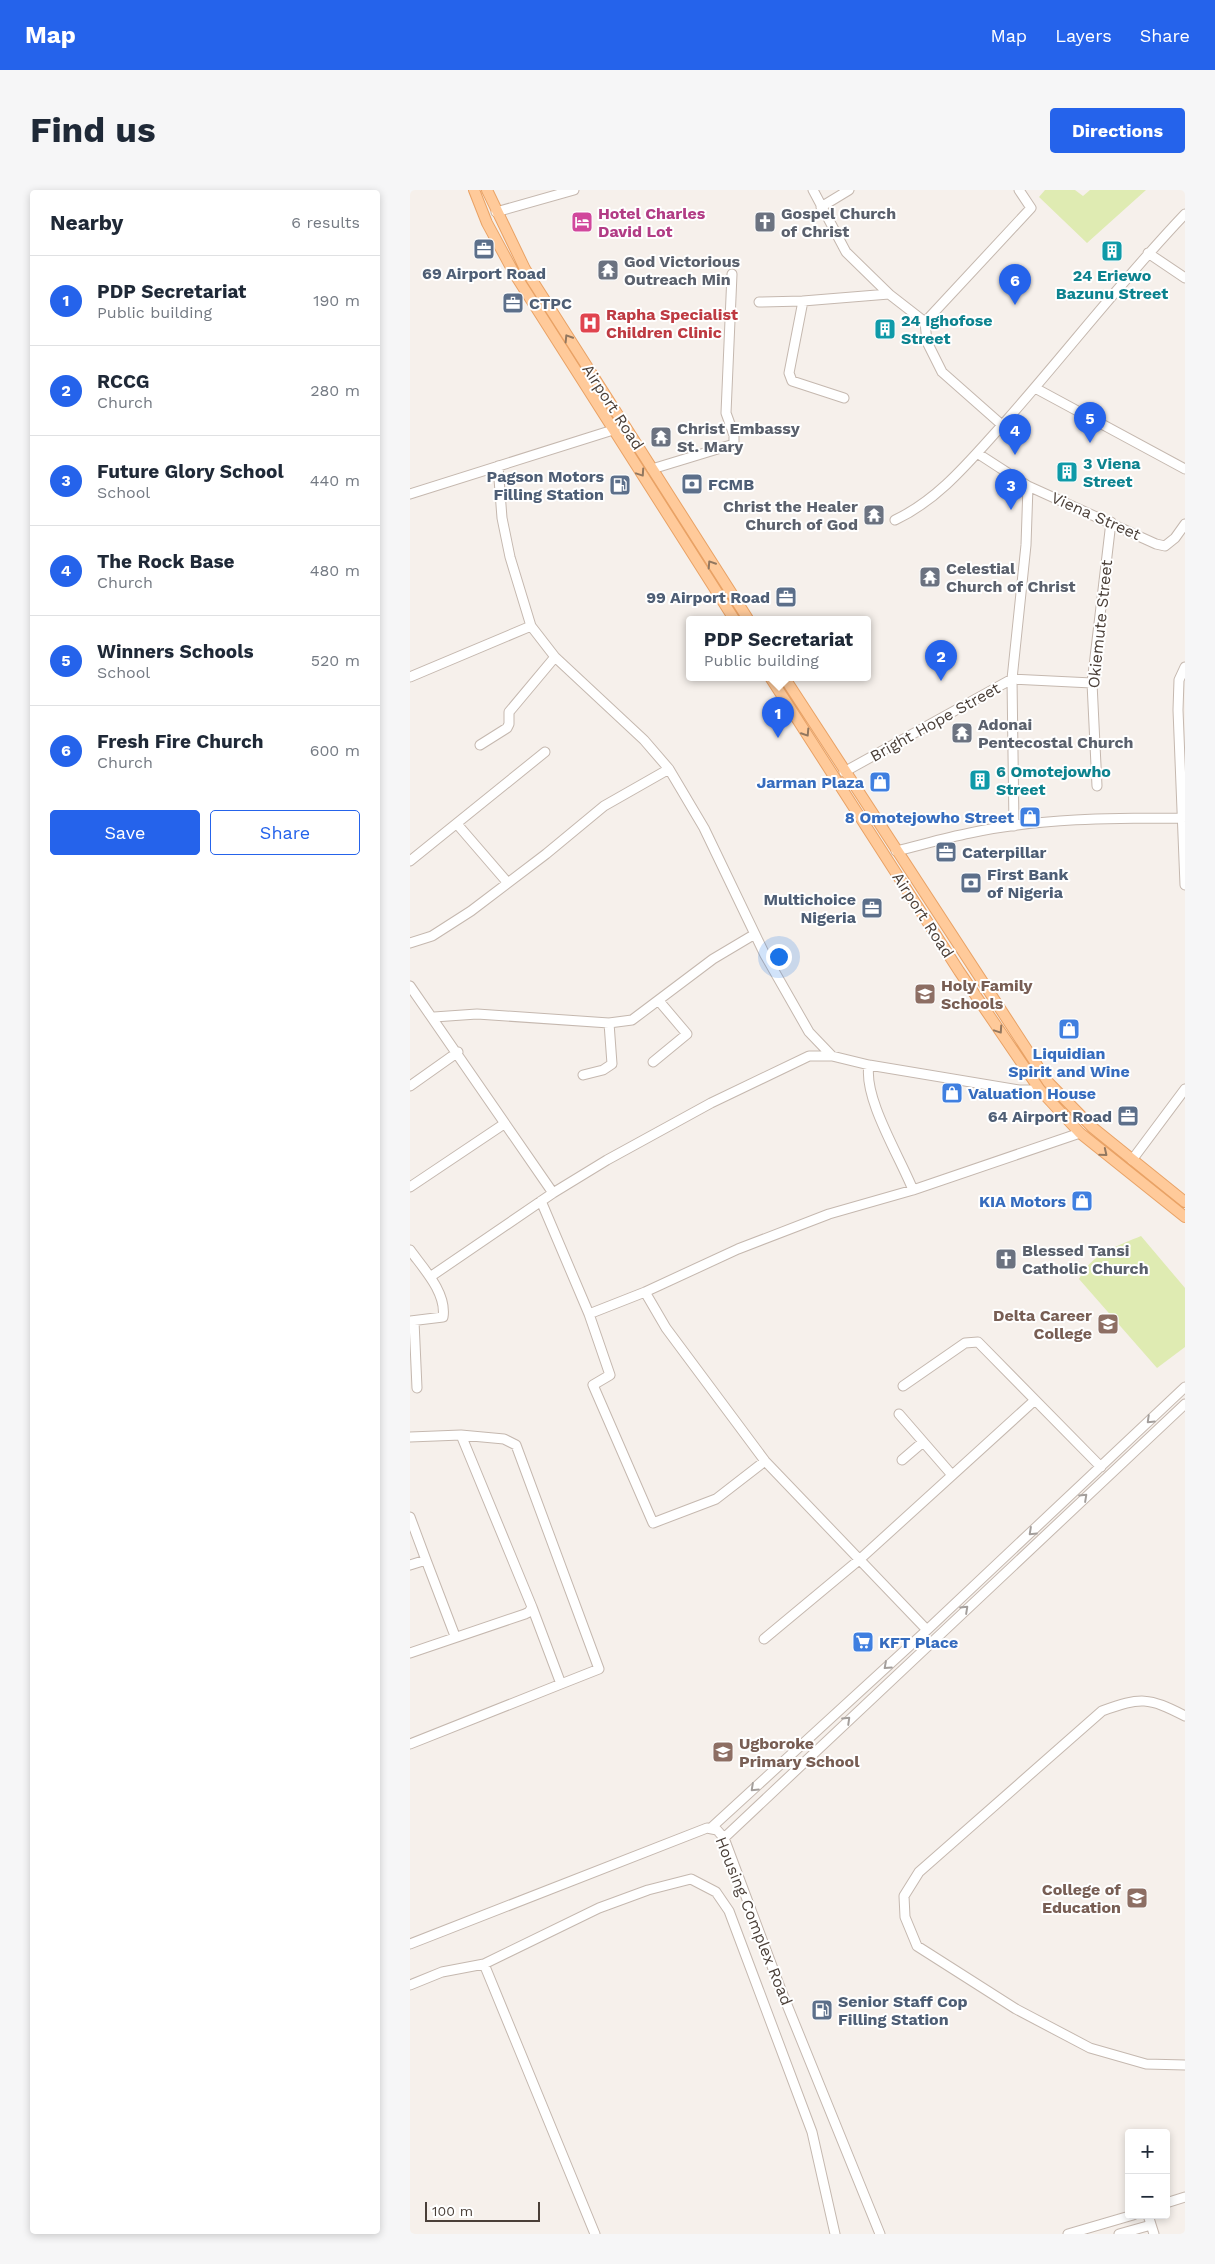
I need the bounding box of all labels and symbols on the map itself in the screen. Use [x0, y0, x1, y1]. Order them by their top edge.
place label: Hotel Charles David Lot [598, 204, 706, 241]
place label: Gospel Church of Christ [781, 204, 896, 241]
hotel icon: Hotel Charles David Lot [570, 210, 594, 234]
church icon: Gospel Church of Christ [753, 210, 777, 234]
office icon: 69 Airport Road [472, 237, 496, 261]
building icon: 24 Eriewo Bazunu Street [1100, 239, 1124, 263]
place label: God Victorious Outreach Min [624, 252, 741, 289]
temple icon: God Victorious Outreach Min [596, 258, 620, 282]
place label: 69 Airport Road [422, 264, 546, 283]
pin: 6 [999, 264, 1031, 305]
place label: 24 Eriewo Bazunu Street [1056, 266, 1168, 303]
office icon: CTPC [501, 291, 525, 315]
place label: CTPC [529, 294, 572, 313]
place label: Rapha Specialist Children Clinic [606, 305, 738, 342]
hospital icon: Rapha Specialist Children Clinic [578, 311, 602, 335]
place label: 24 Ighofose Street [901, 311, 993, 348]
building icon: 24 Ighofose Street [873, 317, 897, 341]
one-way arrow [565, 334, 575, 343]
street label: Airport Road [578, 361, 648, 453]
pin: 5 [1074, 402, 1106, 443]
pin: 4 [999, 414, 1031, 455]
place label: Christ Embassy St. Mary [677, 419, 801, 456]
temple icon: Christ Embassy St. Mary [649, 425, 673, 449]
place label: 3 Viena Street [1083, 454, 1141, 491]
building icon: 3 Viena Street [1055, 460, 1079, 484]
place label: Pagson Motors Filling Station [487, 467, 604, 504]
one-way arrow [634, 467, 644, 476]
pin: 3 [995, 469, 1027, 510]
bank icon: FCMB [680, 472, 704, 496]
fuel station icon: Pagson Motors Filling Station [608, 473, 632, 497]
place label: FCMB [708, 475, 754, 494]
street label: Viena Street [1048, 488, 1144, 544]
place label: Christ the Healer Church of God [723, 497, 858, 534]
temple icon: Christ the Healer Church of God [862, 503, 886, 527]
place label: Celestial Church of Christ [946, 559, 1075, 596]
street label: Okiemute Street [1084, 559, 1116, 689]
one-way arrow [708, 560, 717, 570]
temple icon: Celestial Church of Christ [918, 565, 942, 589]
office icon: 99 Airport Road [774, 585, 798, 609]
place label: 99 Airport Road [646, 588, 770, 607]
pin: 2 [925, 640, 957, 681]
street label: Bright Hope Street [867, 678, 1004, 766]
pin: 1 [762, 697, 794, 738]
place label: Adonai Pentecostal Church [978, 715, 1133, 752]
temple icon: Adonai Pentecostal Church [950, 721, 974, 745]
one-way arrow [799, 727, 809, 736]
place label: 6 Omotejowho Street [996, 762, 1111, 799]
building icon: 6 Omotejowho Street [968, 768, 992, 792]
shop icon: Jarman Plaza [868, 770, 892, 794]
place label: Jarman Plaza [756, 773, 865, 792]
shop icon: 8 Omotejowho Street [1018, 805, 1042, 829]
place label: 8 Omotejowho Street [845, 808, 1014, 827]
office icon: Caterpillar [934, 840, 958, 864]
place label: Caterpillar [962, 843, 1047, 862]
place label: First Bank of Nigeria [987, 865, 1068, 902]
street label: Airport Road [888, 869, 958, 961]
bank icon: First Bank of Nigeria [959, 871, 983, 895]
place label: Multichoice Nigeria [763, 890, 857, 927]
office icon: Multichoice Nigeria [860, 896, 884, 920]
your location [766, 944, 792, 970]
place label: Holy Family Schools [941, 976, 1034, 1013]
school or university icon: Holy Family Schools [913, 982, 937, 1006]
shop icon: Liquidian Spirit and Wine [1057, 1017, 1081, 1041]
one-way arrow [992, 1025, 1002, 1034]
place label: Liquidian Spirit and Wine [1008, 1044, 1130, 1081]
shop icon: Valuation House [940, 1081, 964, 1105]
place label: Valuation House [968, 1084, 1096, 1103]
office icon: 64 Airport Road [1116, 1104, 1140, 1128]
place label: 64 Airport Road [988, 1107, 1112, 1126]
one-way arrow [1098, 1147, 1107, 1155]
shop icon: KIA Motors [1070, 1189, 1094, 1213]
place label: KIA Motors [979, 1192, 1066, 1211]
place label: Blessed Tansi Catholic Church [1022, 1241, 1149, 1278]
church icon: Blessed Tansi Catholic Church [994, 1247, 1018, 1271]
place label: Delta Career College [993, 1306, 1092, 1343]
school or university icon: Delta Career College [1096, 1312, 1120, 1336]
one-way arrow [1147, 1414, 1156, 1423]
one-way arrow [1078, 1494, 1087, 1503]
one-way arrow [1029, 1526, 1038, 1535]
one-way arrow [960, 1606, 969, 1615]
supermarket icon: KFT Place [851, 1630, 875, 1654]
place label: KFT Place [879, 1633, 958, 1652]
one-way arrow [884, 1660, 893, 1669]
one-way arrow [841, 1717, 850, 1726]
place label: Ugboroke Primary School [739, 1734, 860, 1771]
school or university icon: Ugboroke Primary School [711, 1740, 735, 1764]
one-way arrow [751, 1782, 760, 1791]
street label: Housing Complex Road [711, 1834, 797, 2008]
place label: College of Education [1042, 1880, 1121, 1917]
school or university icon: College of Education [1125, 1886, 1149, 1910]
place label: Senior Staff Cop Filling Station [838, 1992, 968, 2029]
fuel station icon: Senior Staff Cop Filling Station [810, 1998, 834, 2022]
scale bar [425, 2199, 540, 2222]

